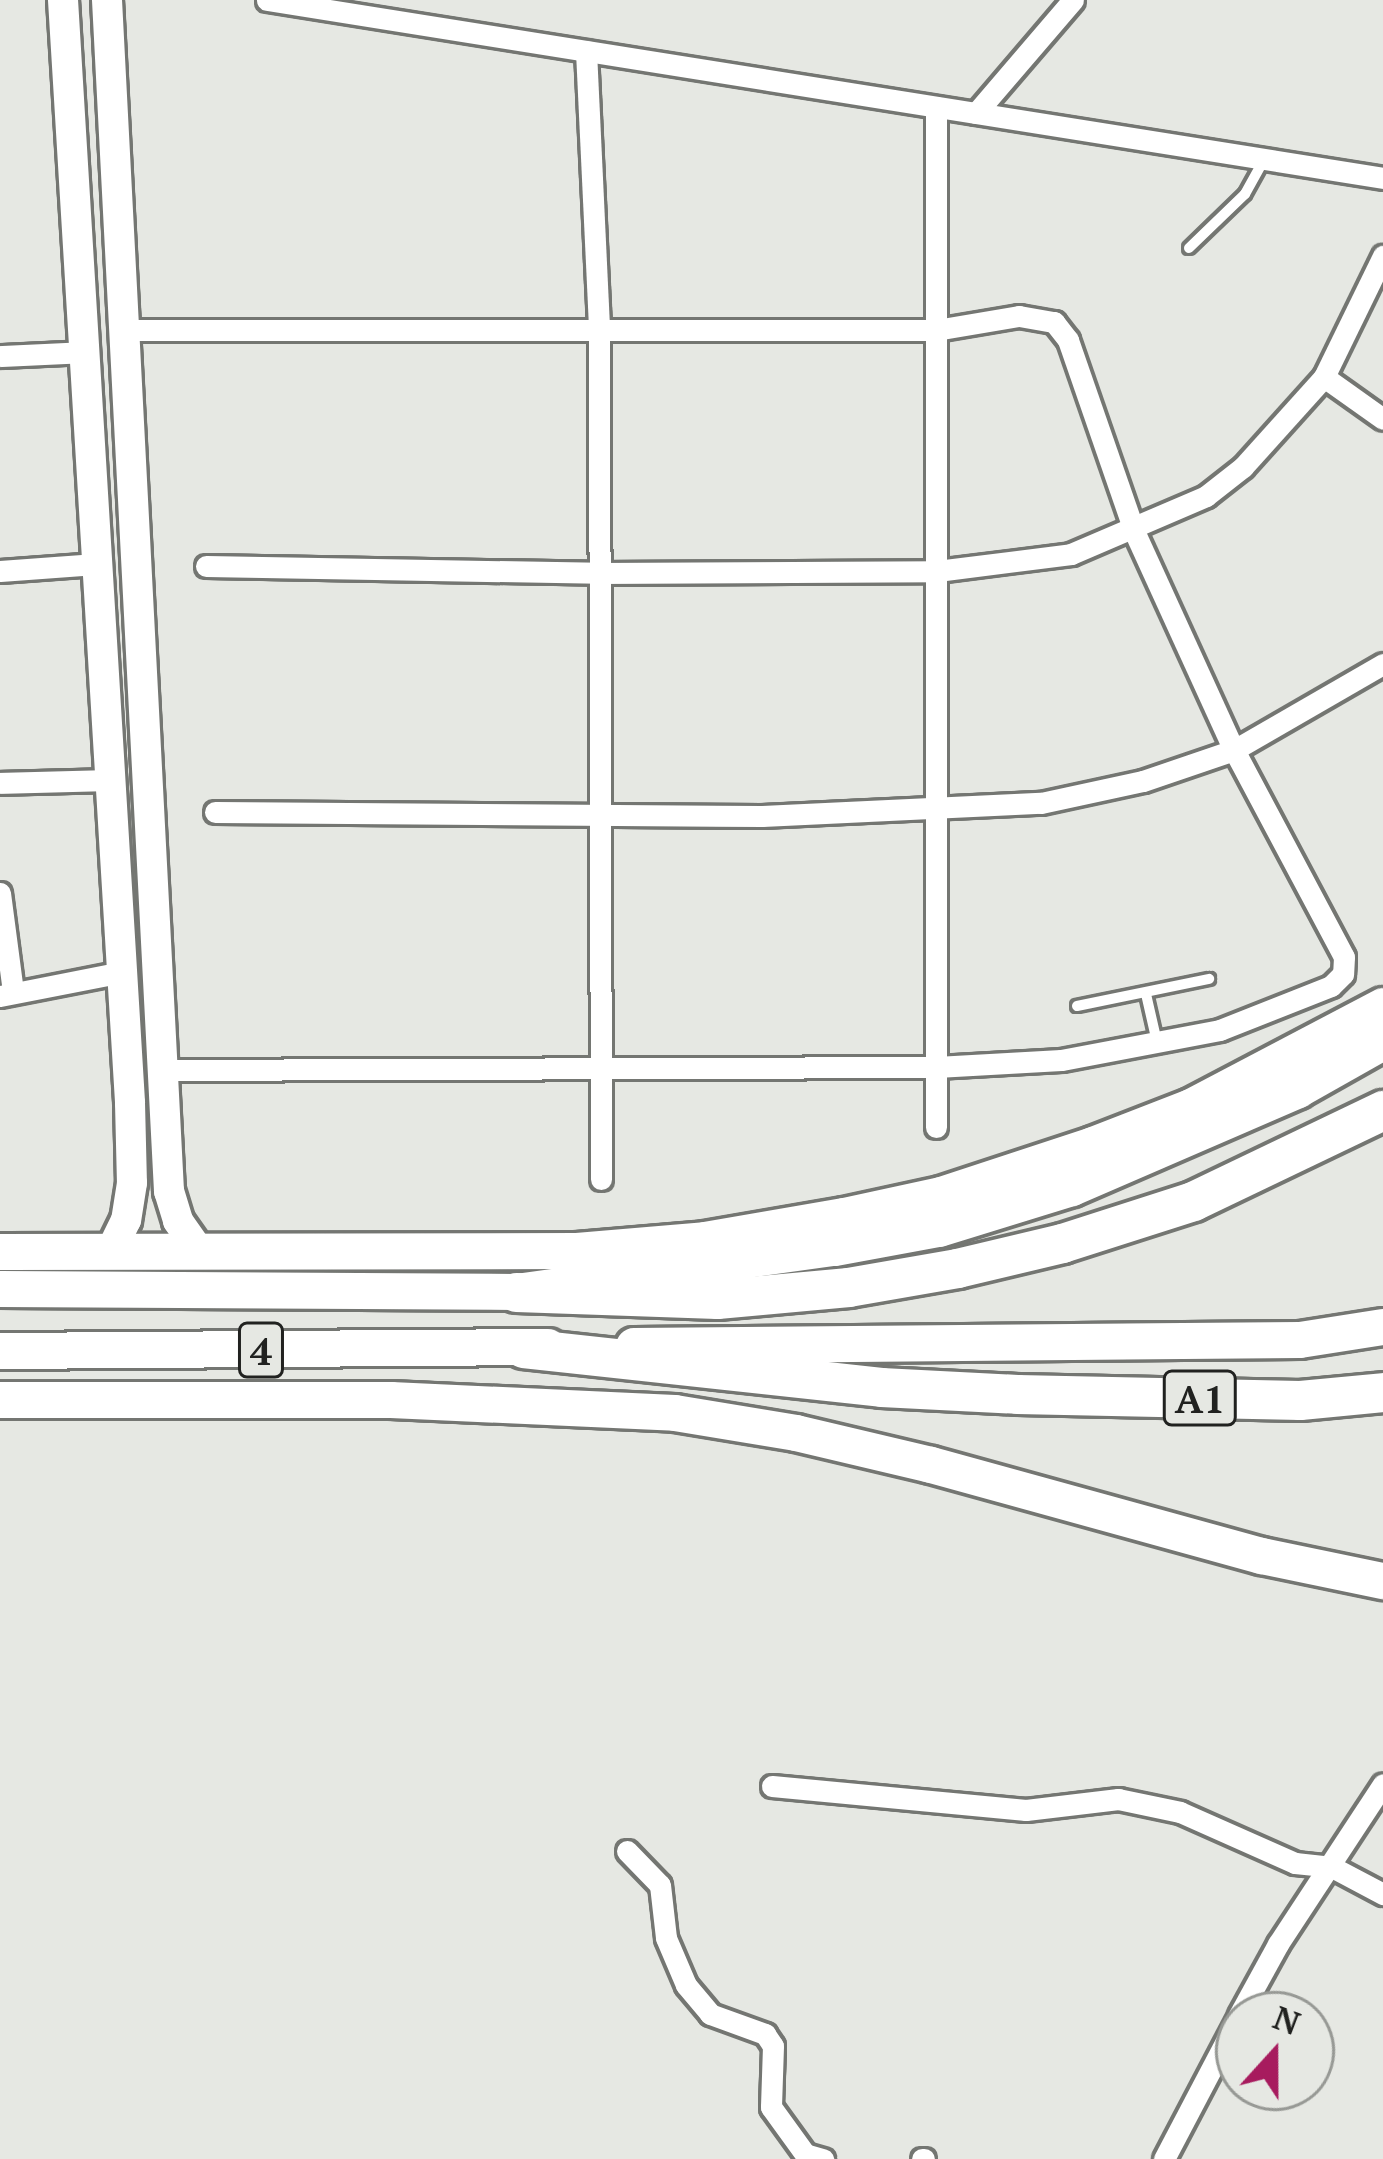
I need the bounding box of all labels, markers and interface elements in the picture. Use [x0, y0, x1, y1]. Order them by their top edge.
road number: 4 [237, 1317, 285, 1383]
road number: A1 [1161, 1365, 1239, 1431]
north arrow [1215, 1991, 1335, 2111]
text: N [1268, 1995, 1306, 2044]

